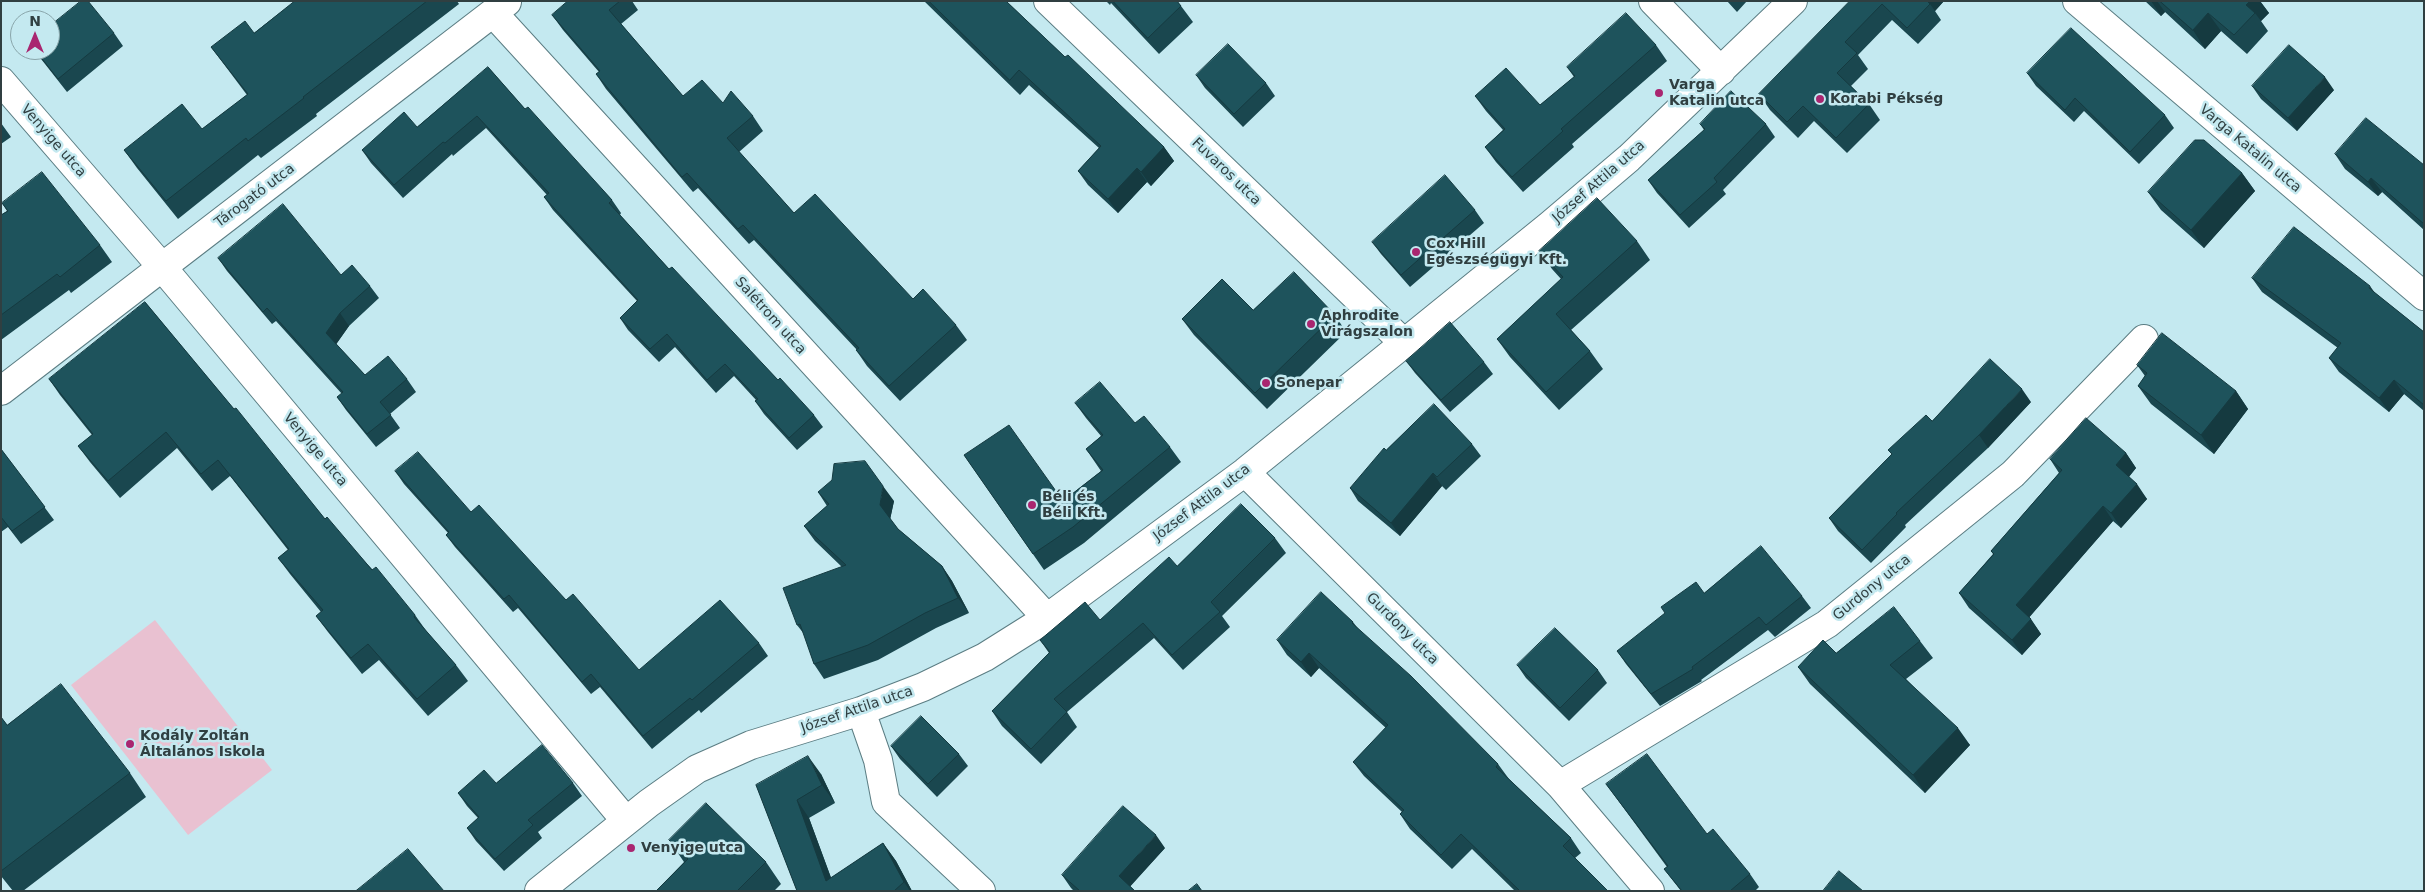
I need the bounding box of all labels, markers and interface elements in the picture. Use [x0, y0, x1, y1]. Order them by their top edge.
north arrow [10, 10, 60, 60]
text: N [29, 13, 41, 29]
place label: Varga Katalin utca [1669, 77, 1764, 110]
marker: Varga Katalin utca [1653, 87, 1665, 99]
place label: Korabi Pékség [1830, 91, 1943, 107]
marker: Korabi Pékség [1814, 93, 1826, 105]
street label: Venyige utca [17, 101, 89, 181]
street label: Varga Katalin utca [2196, 101, 2304, 197]
street label: Fuvaros utca [1188, 135, 1264, 209]
street label: József Attila utca [1549, 137, 1649, 227]
street label: Tárogató utca [212, 161, 298, 231]
place label: Cox Hill Egészségügyi Kft. [1426, 236, 1567, 268]
marker: Cox Hill Egészségügyi Kft. [1410, 246, 1422, 258]
street label: Salétrom utca [731, 274, 809, 358]
place label: Aphrodite Virágszalon [1321, 308, 1413, 341]
marker: Aphrodite Virágszalon [1305, 318, 1317, 330]
place label: Sonepar [1276, 375, 1342, 391]
marker: Sonepar [1260, 377, 1272, 389]
street label: Venyige utca [279, 410, 351, 490]
street label: József Attila utca [1150, 461, 1254, 545]
place label: Béli és Béli Kft. [1042, 489, 1106, 522]
marker: Béli és Béli Kft. [1026, 499, 1038, 511]
street label: Gurdony utca [1830, 552, 1914, 624]
street label: Gurdony utca [1362, 589, 1442, 669]
street label: József Attila utca [799, 683, 915, 737]
place label: Kodály Zoltán Általános Iskola [140, 728, 265, 760]
marker: Kodály Zoltán Általános Iskola [124, 738, 136, 750]
place label: Venyige utca [641, 840, 743, 856]
marker: Venyige utca [625, 842, 637, 854]

